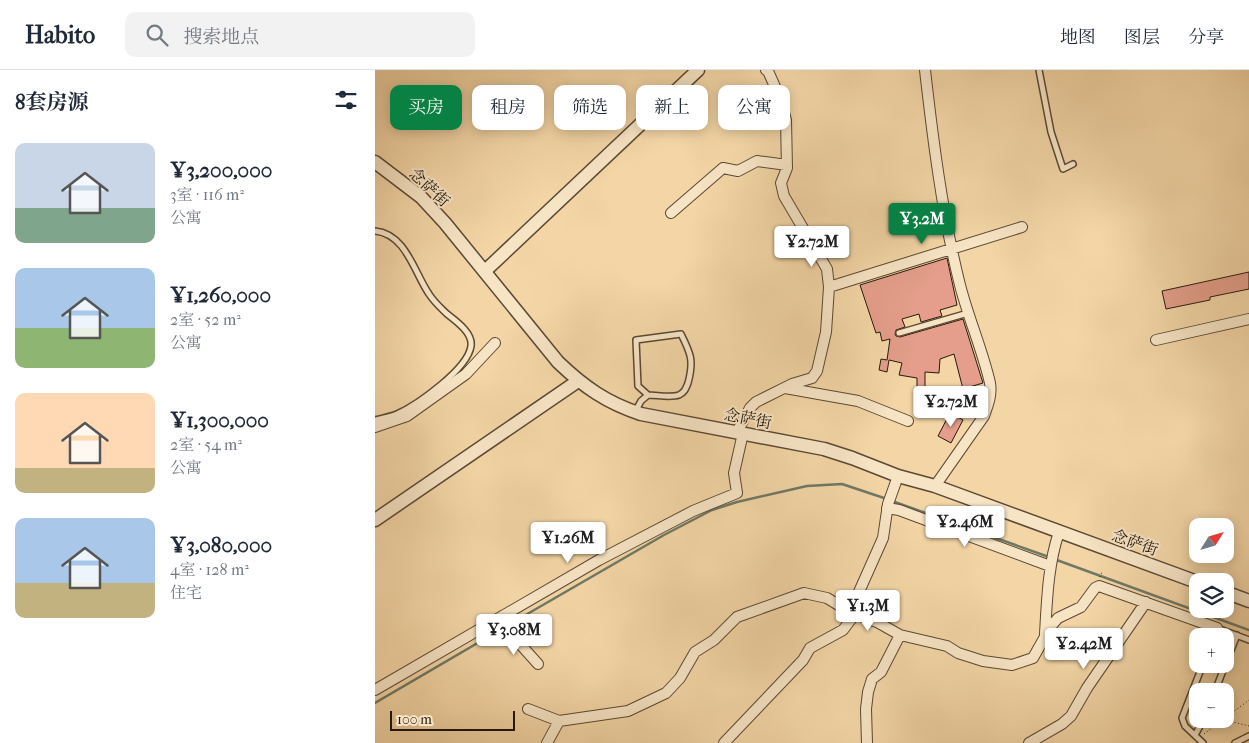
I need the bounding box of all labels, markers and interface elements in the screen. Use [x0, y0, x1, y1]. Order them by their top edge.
search box [125, 12, 475, 57]
text: Habito [25, 21, 95, 49]
icon: search [143, 21, 171, 49]
text: 搜索地点 [183, 26, 259, 48]
text: 地图 [1060, 27, 1096, 48]
text: 图层 [1124, 27, 1160, 48]
text: 分享 [1188, 27, 1224, 48]
chip: 买房 [390, 85, 462, 130]
chip: 租房 [472, 85, 544, 130]
chip: 筛选 [554, 85, 626, 130]
chip: 新上 [636, 85, 708, 130]
chip: 公寓 [718, 85, 790, 130]
icon: filters [332, 86, 360, 114]
text: 8套房源 [15, 90, 89, 114]
text: ¥3,200,000 [170, 158, 272, 182]
icon: home [55, 163, 115, 223]
street label: 念萨街 [406, 164, 454, 211]
text: 3室 · 116 m² [170, 185, 244, 204]
pin: ¥3.2M [887, 202, 957, 245]
text: 公寓 [170, 208, 202, 227]
text: ¥3.2M [900, 209, 944, 228]
pin: ¥2.72M [771, 226, 853, 268]
text: ¥2.72M [785, 232, 839, 251]
text: ¥1,260,000 [170, 283, 271, 307]
icon: home [55, 288, 115, 348]
text: 2室 · 52 m² [170, 310, 241, 329]
text: 公寓 [170, 333, 202, 352]
pin: ¥2.72M [910, 386, 992, 428]
text: ¥2.72M [924, 392, 978, 411]
street label: 念萨街 [723, 405, 773, 432]
text: ¥1,300,000 [170, 408, 269, 432]
icon: home [55, 413, 115, 473]
text: 2室 · 54 m² [170, 435, 242, 454]
text: 公寓 [170, 458, 202, 477]
pin: ¥2.46M [924, 506, 1006, 548]
text: ¥2.46M [937, 512, 993, 531]
north arrow [1189, 518, 1234, 562]
map controls [1189, 518, 1234, 728]
pin: ¥1.26M [527, 522, 609, 564]
street label: 念萨街 [1109, 525, 1161, 560]
text: ¥1.26M [542, 528, 594, 547]
text: ¥3,080,000 [170, 533, 272, 557]
icon: home [55, 538, 115, 598]
text: 4室 · 128 m² [170, 560, 249, 579]
button: layers [1189, 573, 1234, 618]
text: 住宅 [170, 583, 202, 602]
pin: ¥1.3M [833, 590, 903, 632]
text: ¥1.3M [847, 596, 889, 615]
pin: ¥3.08M [473, 614, 555, 656]
text: ¥3.08M [487, 620, 541, 639]
pin: ¥2.42M [1043, 628, 1125, 670]
button: + [1189, 628, 1234, 673]
text: ¥2.42M [1056, 634, 1112, 653]
button: − [1189, 683, 1234, 728]
scale bar [390, 708, 515, 731]
text: 100 m [397, 711, 432, 728]

